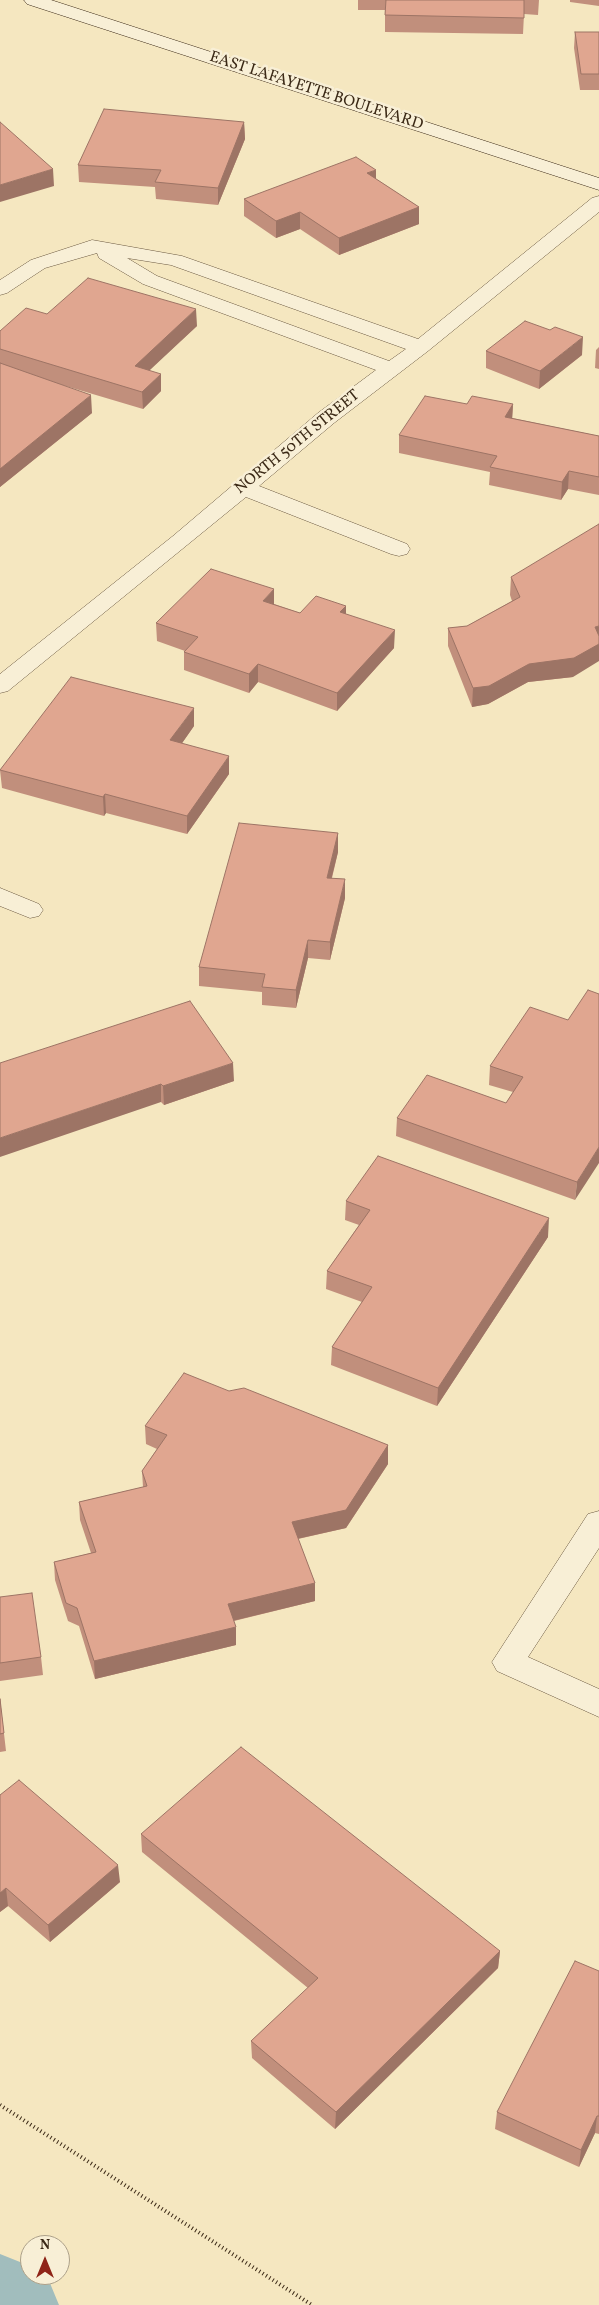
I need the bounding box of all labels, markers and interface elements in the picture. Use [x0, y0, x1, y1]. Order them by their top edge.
street label: EAST LAFAYETTE BOULEVARD [207, 48, 425, 136]
street label: NORTH 50TH STREET [232, 387, 364, 499]
north arrow [20, 2235, 70, 2285]
text: N [40, 2236, 50, 2255]

